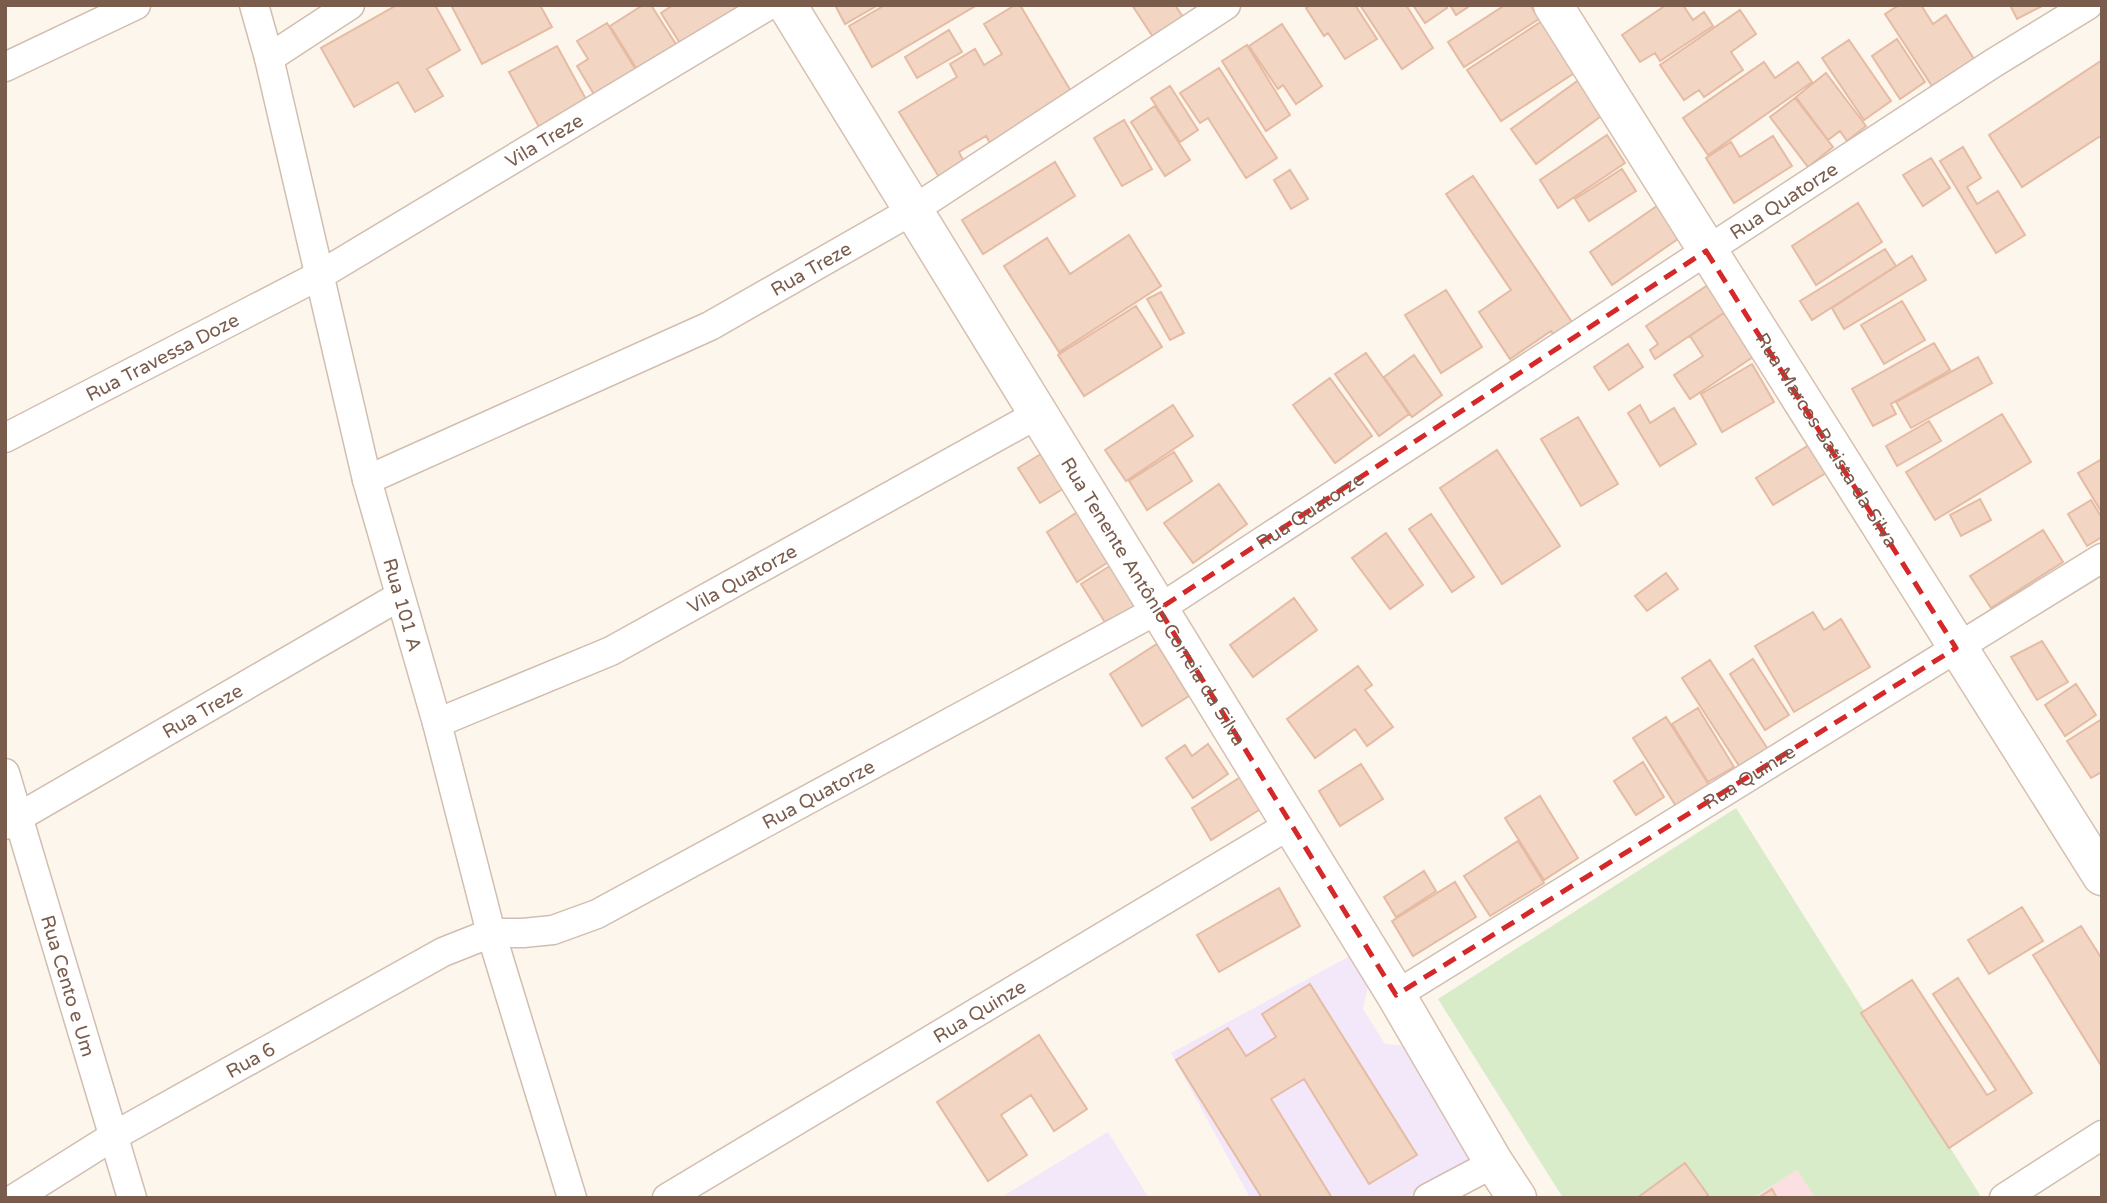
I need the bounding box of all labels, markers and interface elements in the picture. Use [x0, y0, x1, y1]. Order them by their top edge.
street label: Vila Treze [502, 109, 587, 173]
street label: Rua Quatorze [1726, 158, 1842, 245]
street label: Rua Treze [767, 238, 855, 301]
street label: Rua Travessa Doze [82, 309, 243, 406]
street label: Rua Marcos Batista da Silva [1750, 329, 1902, 552]
street label: Rua Tenente Antônio Correia da Silva [1056, 454, 1250, 750]
street label: Rua Quatorze [1252, 468, 1368, 554]
street label: Vila Quatorze [684, 540, 801, 618]
street label: Rua 101 A [378, 556, 426, 654]
street label: Rua Treze [159, 680, 247, 743]
street label: Rua Quinze [1699, 741, 1799, 814]
street label: Rua Quatorze [759, 756, 879, 834]
street label: Rua Cento e Um [36, 913, 99, 1059]
street label: Rua Quinze [929, 976, 1030, 1048]
street label: Rua 6 [222, 1038, 279, 1083]

